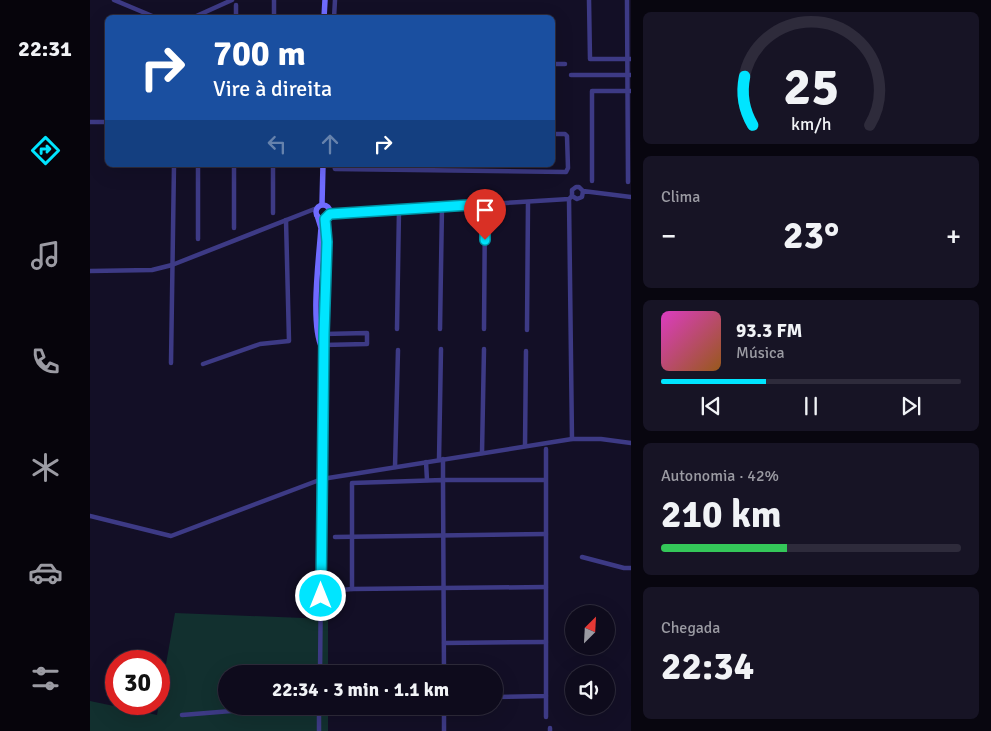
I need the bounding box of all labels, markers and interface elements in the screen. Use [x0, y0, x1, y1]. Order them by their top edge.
text: 700 m [213, 32, 306, 75]
text: 22:31 [18, 35, 72, 62]
icon: right [130, 35, 195, 100]
text: 25 [783, 55, 839, 119]
text: Vire à direita [213, 75, 332, 102]
text: km/h [791, 113, 831, 135]
icon: left [263, 130, 291, 158]
icon: ahead [316, 130, 344, 158]
icon: right [369, 130, 397, 158]
icon: directions [28, 133, 63, 168]
text: Clima [661, 187, 700, 207]
pin [464, 189, 506, 240]
icon: arrive [471, 196, 499, 224]
text: 23° [783, 212, 839, 259]
text: − [661, 219, 676, 253]
text: + [946, 219, 961, 253]
icon: music [28, 238, 63, 273]
text: 93.3 FM [736, 319, 802, 343]
text: Música [736, 343, 785, 363]
icon: phone [28, 344, 63, 379]
icon: previous [697, 392, 725, 420]
icon: pause [797, 392, 825, 420]
icon: next [897, 392, 925, 420]
icon: climate [28, 450, 63, 485]
text: Autonomia · 42% [661, 466, 779, 486]
text: 210 km [661, 491, 782, 538]
icon: car [28, 555, 63, 590]
position arrow [294, 569, 346, 621]
north arrow [565, 605, 615, 655]
map controls [565, 605, 615, 715]
text: Chegada [661, 618, 720, 638]
text: 22:34 [661, 643, 754, 690]
speed limit sign: 30 [105, 650, 170, 715]
icon: filters [28, 661, 63, 696]
button: sound [565, 665, 615, 715]
text: 22:34 · 3 min · 1.1 km [272, 678, 449, 702]

